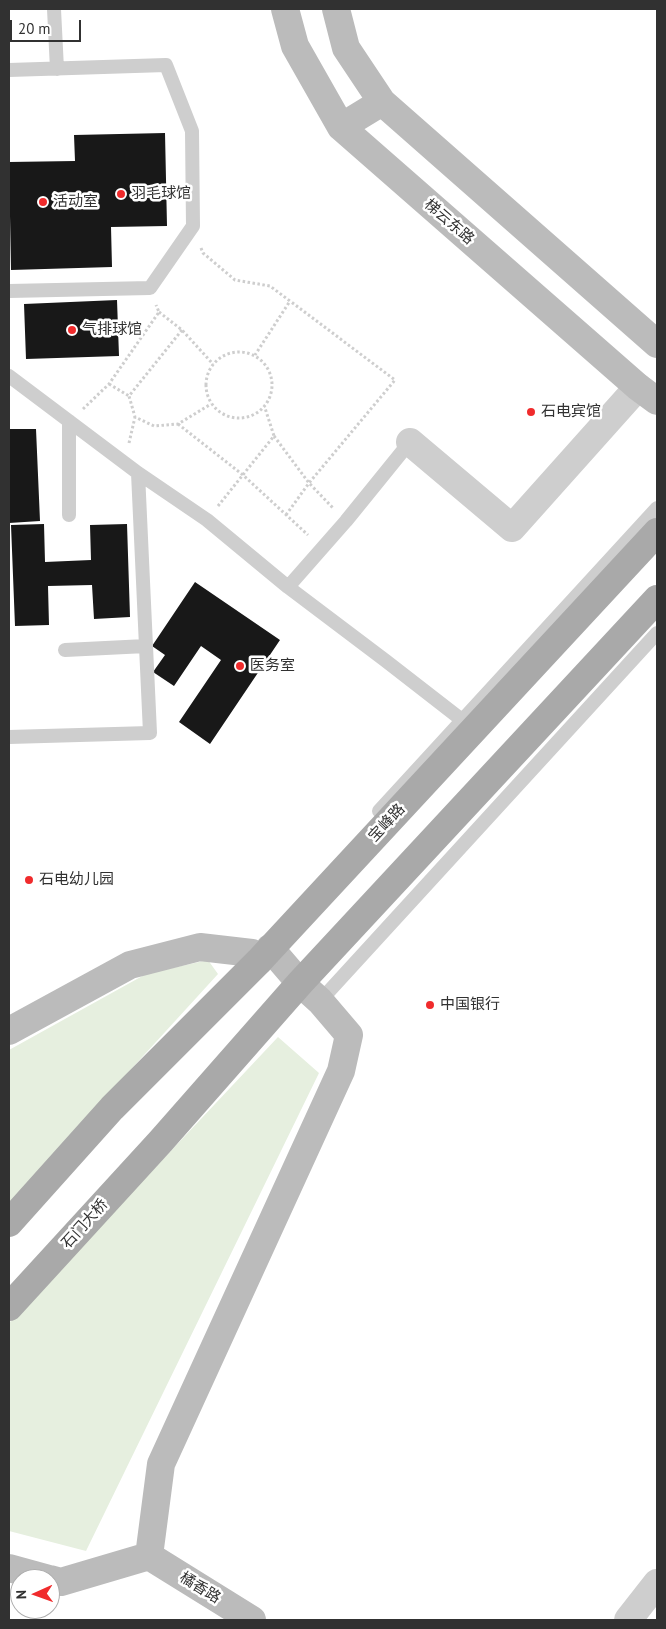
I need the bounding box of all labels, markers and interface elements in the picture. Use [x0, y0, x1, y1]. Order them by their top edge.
scale bar [12, 10, 84, 42]
text: 20 m [18, 19, 51, 38]
place label: 羽毛球馆 [131, 185, 191, 203]
marker: 羽毛球馆 [115, 188, 127, 200]
place label: 活动室 [53, 193, 98, 211]
marker: 活动室 [37, 196, 49, 208]
street label: 梯云东路 [420, 196, 478, 248]
place label: 气排球馆 [82, 321, 142, 339]
marker: 气排球馆 [66, 324, 78, 336]
place label: 石电宾馆 [541, 403, 601, 421]
marker: 石电宾馆 [525, 406, 537, 418]
place label: 医务室 [250, 657, 295, 675]
marker: 医务室 [234, 660, 246, 672]
street label: 宝峰路 [365, 800, 409, 846]
place label: 石电幼儿园 [39, 871, 114, 889]
marker: 石电幼儿园 [23, 874, 35, 886]
place label: 中国银行 [440, 996, 500, 1014]
marker: 中国银行 [424, 999, 436, 1011]
street label: 石门大桥 [58, 1196, 112, 1252]
street label: 橘香路 [176, 1568, 224, 1608]
north arrow [10, 1569, 60, 1619]
text: N [12, 1590, 30, 1599]

